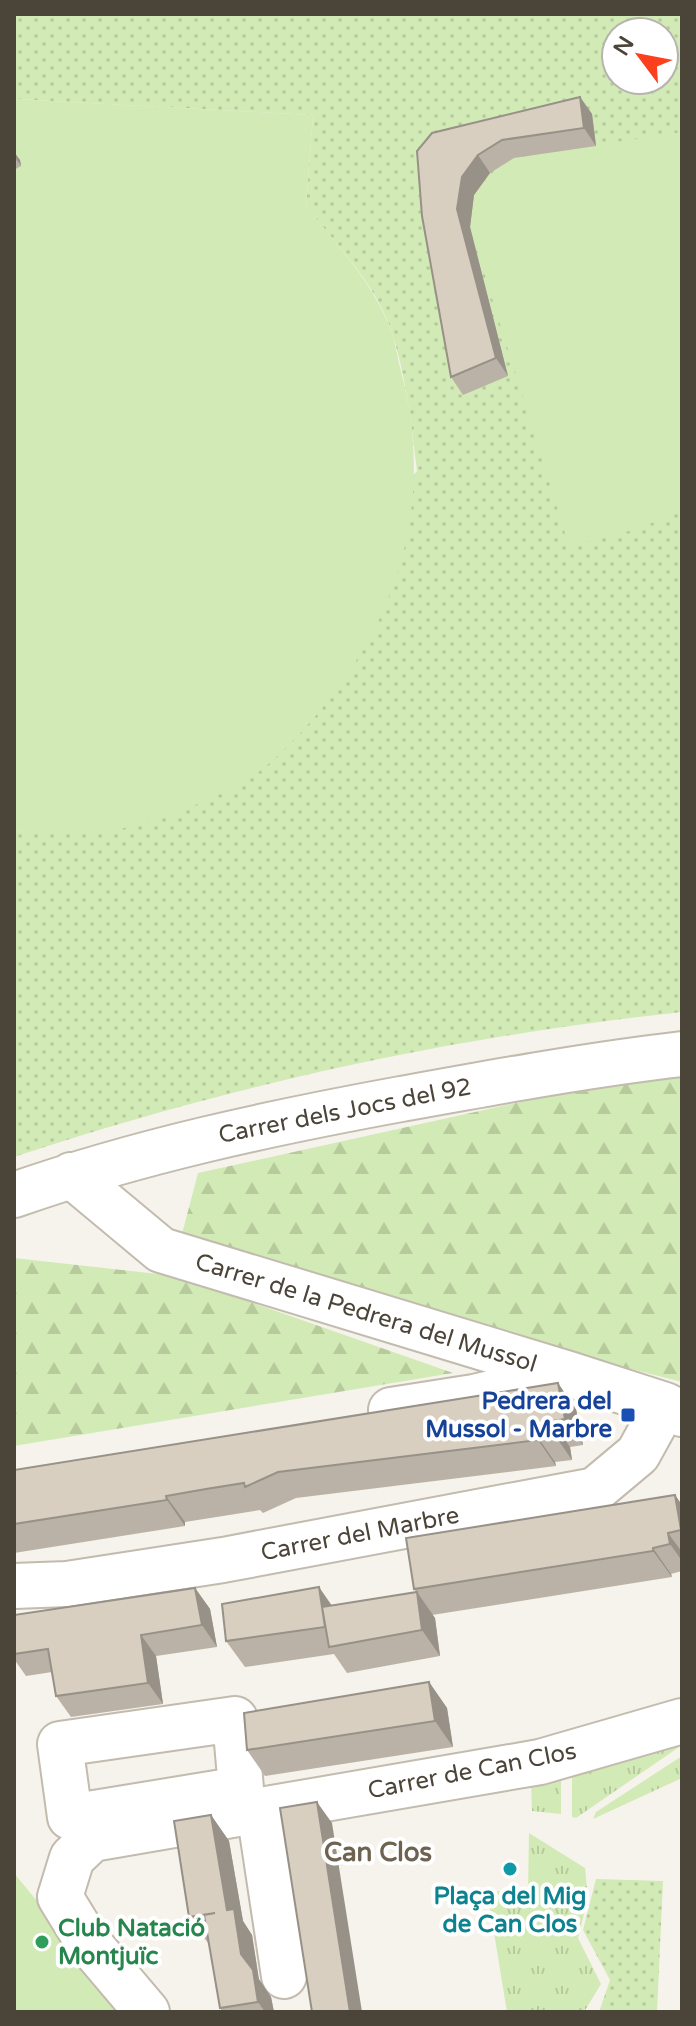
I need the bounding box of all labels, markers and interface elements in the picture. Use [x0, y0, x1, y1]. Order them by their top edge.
north arrow [600, 16, 680, 96]
text: N [608, 32, 640, 60]
street label: Carrer dels Jocs del 92 [216, 1072, 474, 1150]
street label: Carrer de la Pedrera del Mussol [192, 1247, 540, 1379]
place label: Pedrera del Mussol - Marbre [425, 1387, 612, 1444]
marker: Pedrera del Mussol - Marbre [619, 1406, 637, 1424]
street label: Carrer del Marbre [258, 1501, 462, 1567]
street label: Carrer de Can Clos [365, 1737, 579, 1805]
district label: Can Clos [324, 1837, 432, 1868]
marker: Plaça del Mig de Can Clos [501, 1860, 519, 1878]
place label: Plaça del Mig de Can Clos [434, 1882, 586, 1939]
place label: Club Natació Montjuïc [58, 1914, 205, 1971]
marker: Club Natació Montjuïc [33, 1933, 51, 1951]

